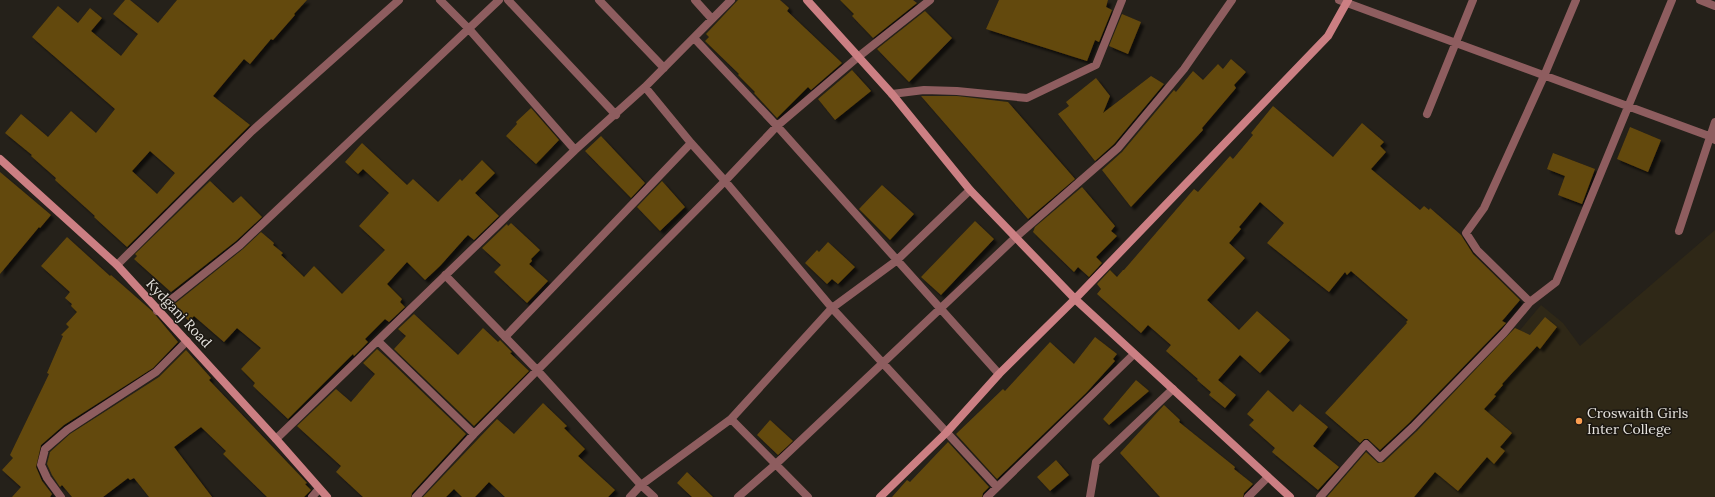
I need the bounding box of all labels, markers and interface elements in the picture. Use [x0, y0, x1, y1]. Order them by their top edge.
street label: Kydganj Road [142, 275, 216, 351]
place label: Croswaith Girls Inter College [1587, 404, 1688, 438]
marker: Croswaith Girls Inter College [1574, 416, 1584, 426]

